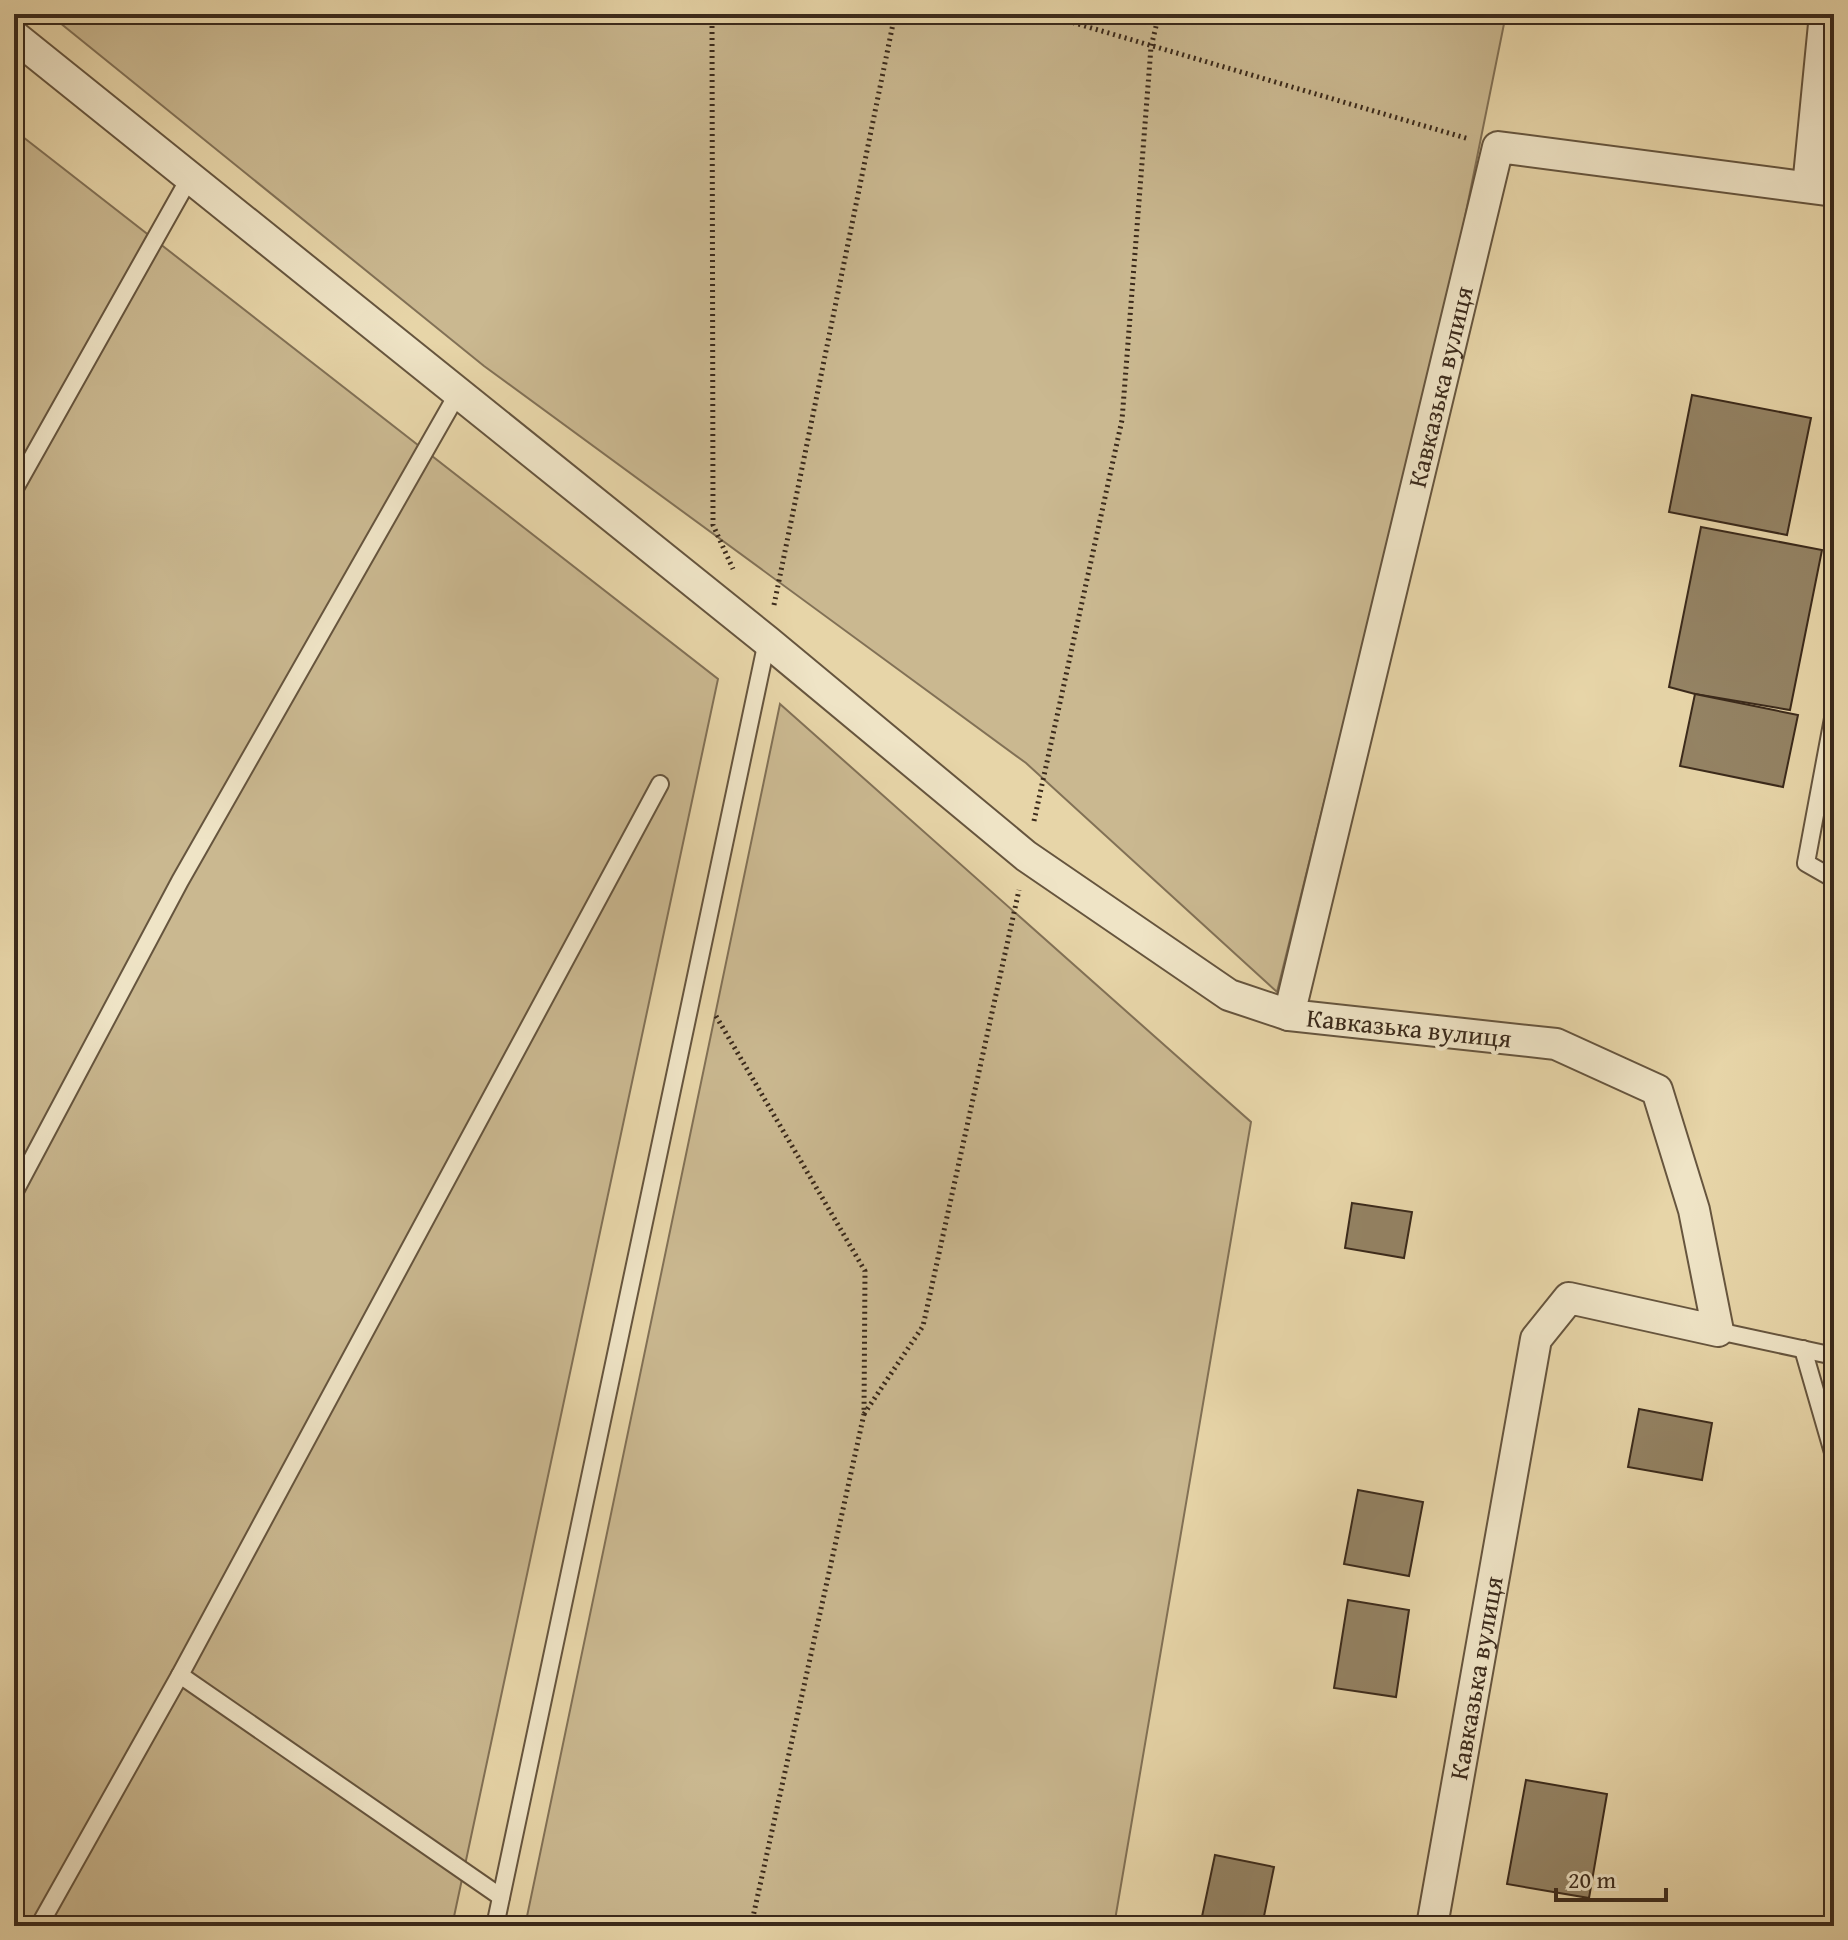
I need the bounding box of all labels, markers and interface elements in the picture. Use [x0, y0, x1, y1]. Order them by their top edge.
street label: Кавказька вулиця [1397, 282, 1483, 491]
street label: Кавказька вулиця [1305, 997, 1514, 1058]
street label: Кавказька вулиця [1438, 1573, 1513, 1783]
scale bar [1556, 1852, 1666, 1902]
text: 20 m [1568, 1862, 1616, 1897]

